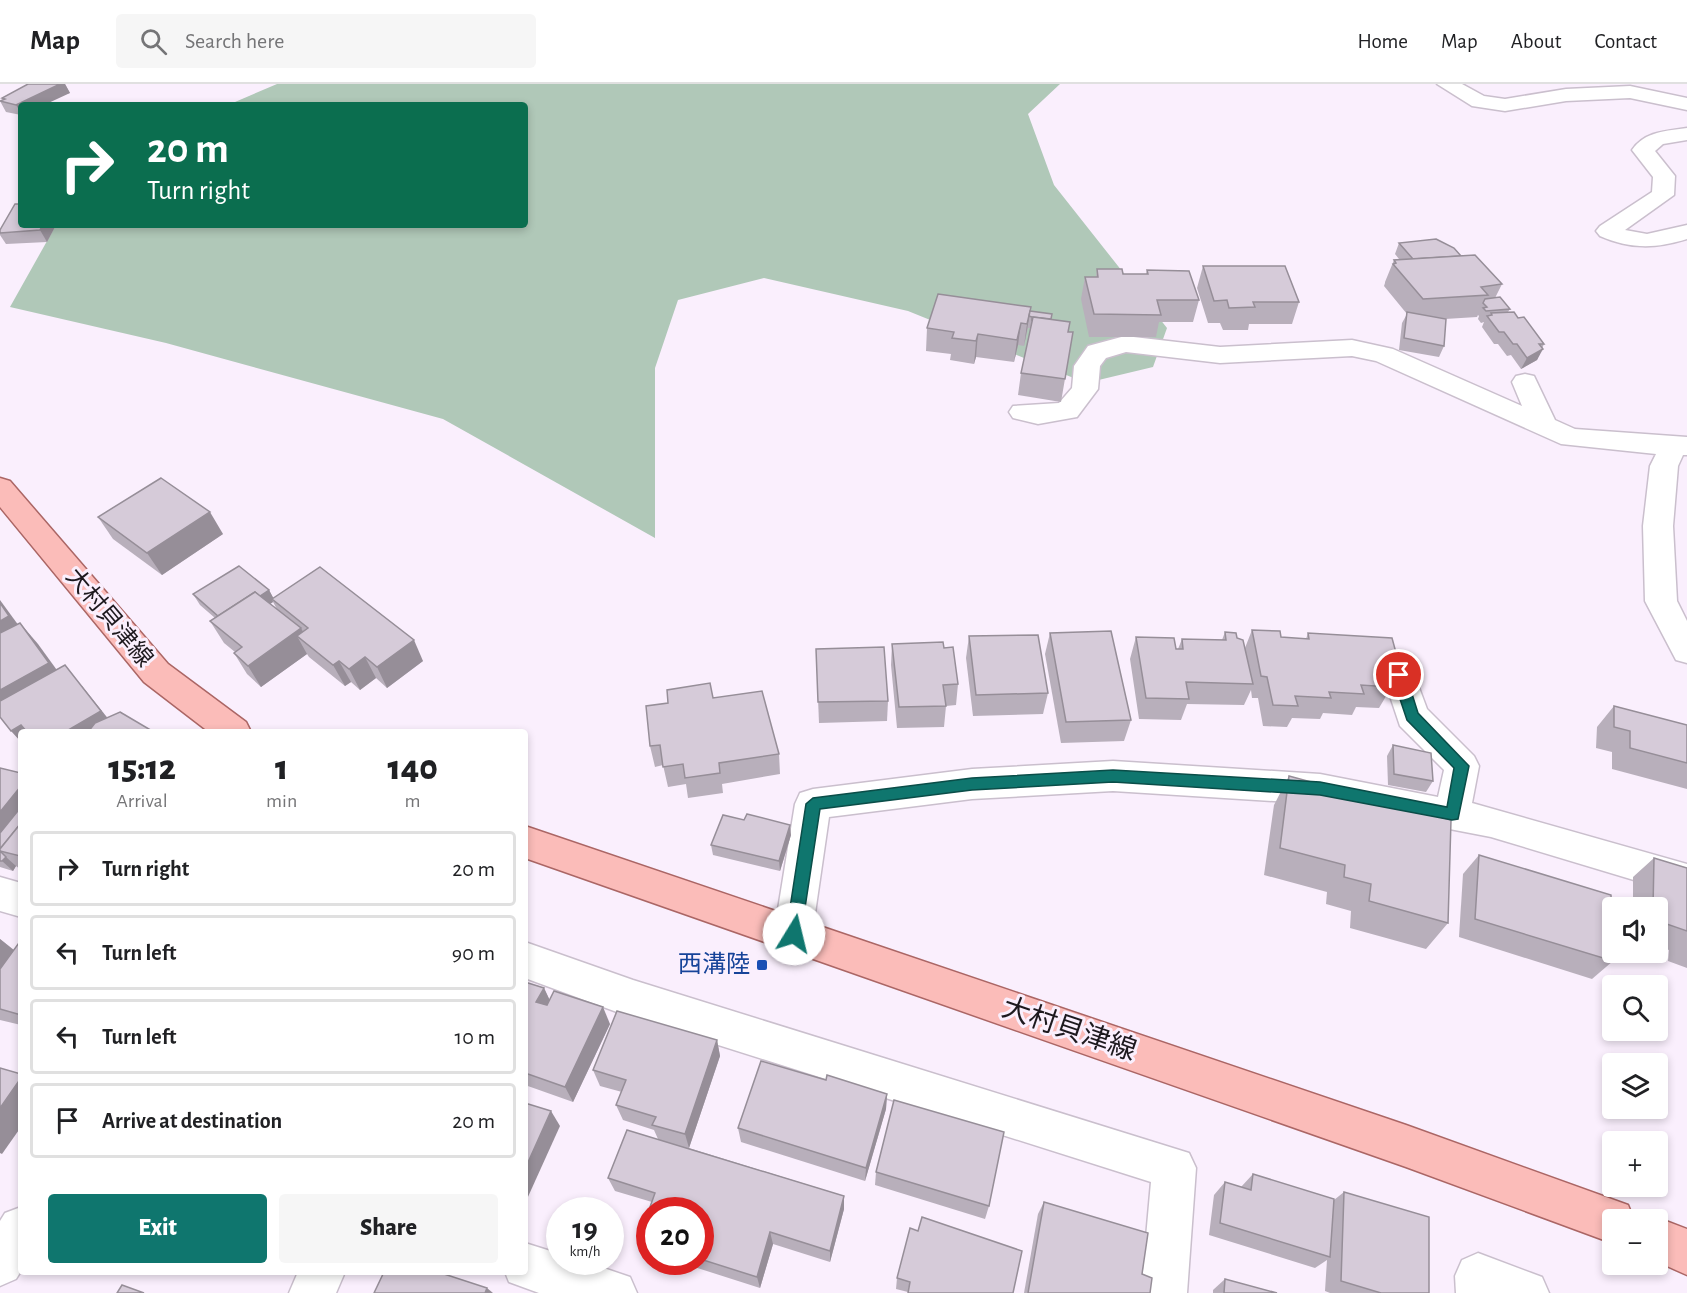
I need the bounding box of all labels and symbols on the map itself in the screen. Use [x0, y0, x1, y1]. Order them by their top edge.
street label: 大村貝津線 [61, 563, 158, 672]
pin [1373, 649, 1424, 700]
position arrow [762, 902, 826, 966]
place label: 西溝陸 [678, 951, 750, 977]
marker: 西溝陸 [755, 958, 769, 972]
street label: 大村貝津線 [998, 992, 1140, 1066]
speed limit sign: 20 [636, 1197, 714, 1275]

